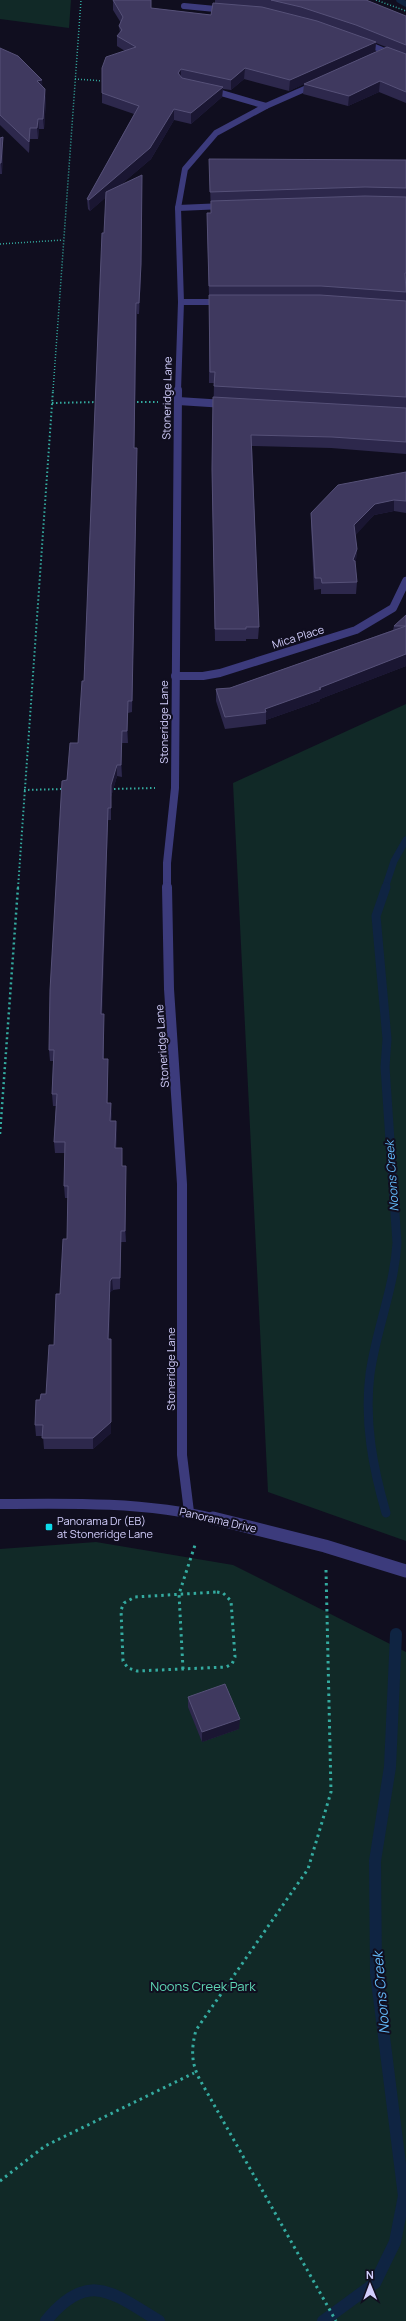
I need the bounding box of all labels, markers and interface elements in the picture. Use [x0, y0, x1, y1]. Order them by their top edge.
street label: Stoneridge Lane [158, 356, 175, 440]
street label: Mica Place [270, 621, 326, 652]
street label: Stoneridge Lane [156, 680, 171, 764]
street label: Stoneridge Lane [151, 1003, 172, 1088]
water label: Noons Creek [380, 1138, 402, 1212]
street label: Stoneridge Lane [163, 1327, 178, 1411]
street label: Panorama Drive [178, 1503, 259, 1536]
place label: Panorama Dr (EB) at Stoneridge Lane [57, 1513, 154, 1541]
marker: Panorama Dr (EB) at Stoneridge Lane [44, 1522, 54, 1532]
water label: Noons Creek [367, 1949, 394, 2035]
park label: Noons Creek Park [150, 1977, 256, 1995]
north arrow [350, 2265, 390, 2305]
text: N [366, 2267, 374, 2282]

